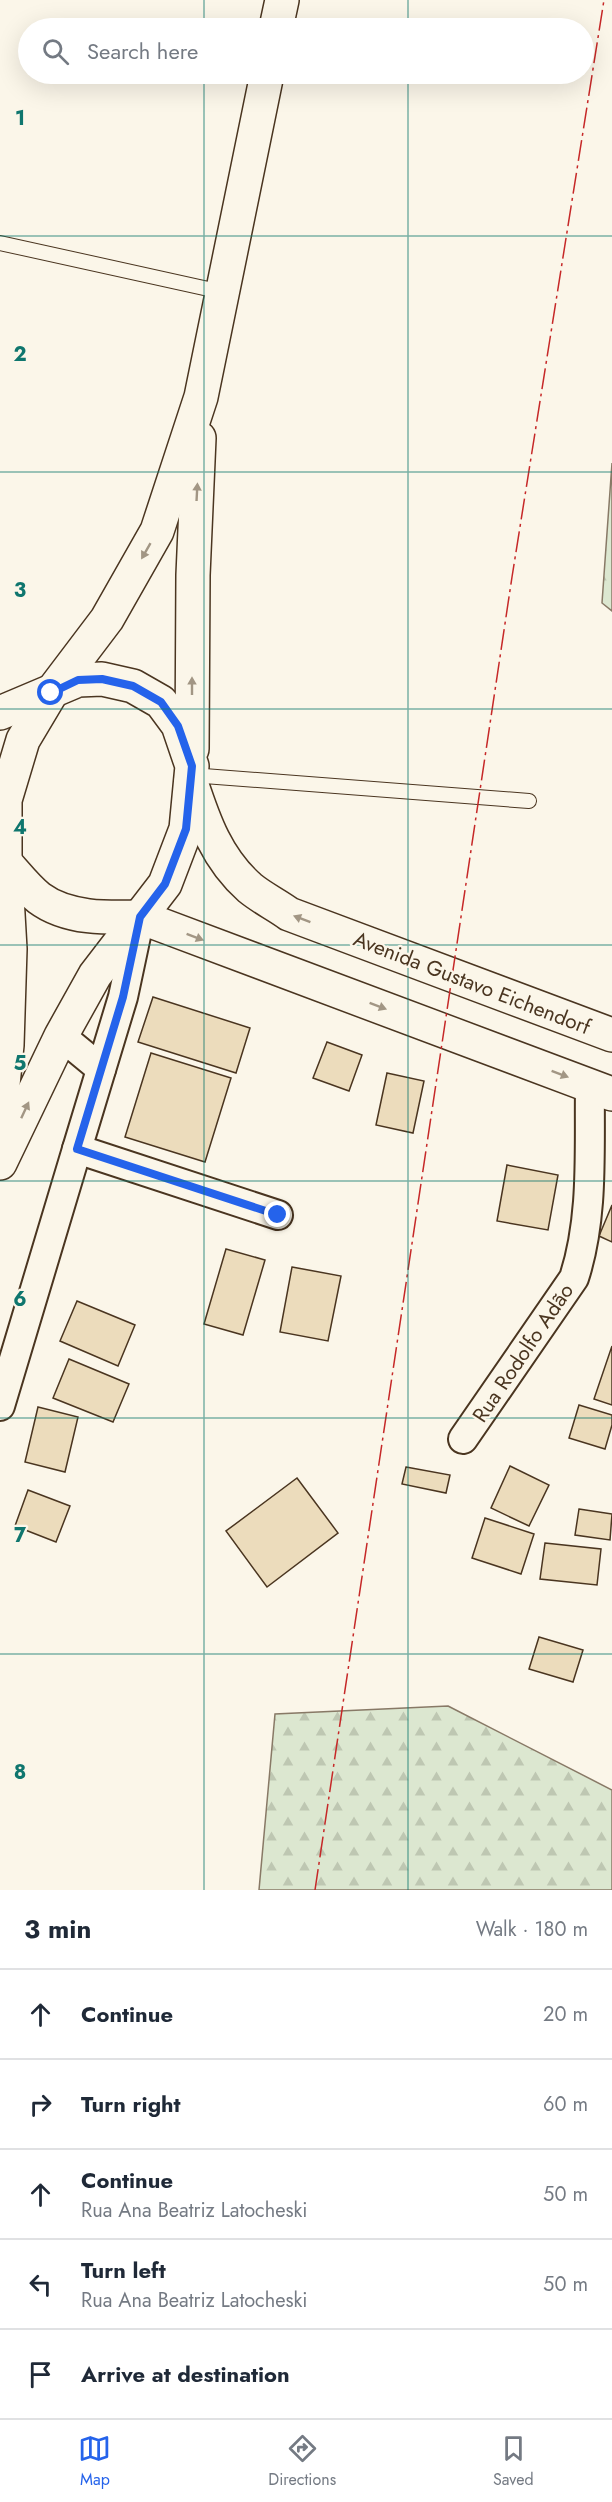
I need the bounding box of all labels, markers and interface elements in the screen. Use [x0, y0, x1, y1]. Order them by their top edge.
search box [18, 18, 594, 84]
icon: search [39, 35, 72, 68]
text: Search here [87, 35, 198, 67]
text: 1 [15, 104, 25, 133]
text: 2 [13, 340, 27, 369]
one-way arrow [192, 482, 201, 501]
one-way arrow [141, 543, 151, 560]
text: 3 [14, 576, 26, 605]
one-way arrow [188, 677, 197, 696]
route start [37, 679, 63, 705]
text: 4 [13, 813, 27, 842]
one-way arrow [293, 913, 311, 923]
street label: Avenida Gustavo Eichendorf [349, 924, 596, 1042]
one-way arrow [186, 933, 204, 943]
one-way arrow [369, 1002, 387, 1011]
text: 5 [14, 1049, 27, 1078]
one-way arrow [551, 1070, 569, 1080]
one-way arrow [21, 1102, 30, 1119]
route end [264, 1201, 290, 1227]
street label: Rua Rodolfo Adão [465, 1277, 581, 1429]
text: 6 [13, 1285, 27, 1314]
text: 7 [14, 1521, 27, 1550]
text: 8 [14, 1758, 26, 1787]
text: 3 min [24, 1910, 91, 1948]
text: Walk · 180 m [476, 1915, 588, 1944]
icon: ahead [24, 1998, 57, 2031]
text: Continue [81, 1998, 173, 2030]
text: 20 m [543, 2000, 588, 2029]
icon: right [24, 2088, 57, 2121]
text: Turn right [81, 2088, 181, 2120]
text: 60 m [543, 2090, 588, 2119]
text: Continue [81, 2164, 173, 2196]
icon: ahead [24, 2178, 57, 2211]
text: 50 m [543, 2180, 588, 2209]
text: Rua Ana Beatriz Latocheski [81, 2196, 308, 2225]
text: Turn left [81, 2254, 166, 2286]
icon: left [24, 2268, 57, 2301]
text: 50 m [543, 2270, 588, 2299]
text: Rua Ana Beatriz Latocheski [81, 2286, 308, 2315]
icon: arrive [24, 2358, 57, 2391]
text: Arrive at destination [81, 2358, 290, 2390]
tab: Map [78, 2432, 111, 2491]
tab: Directions [268, 2432, 336, 2491]
tab: Saved [493, 2432, 534, 2491]

